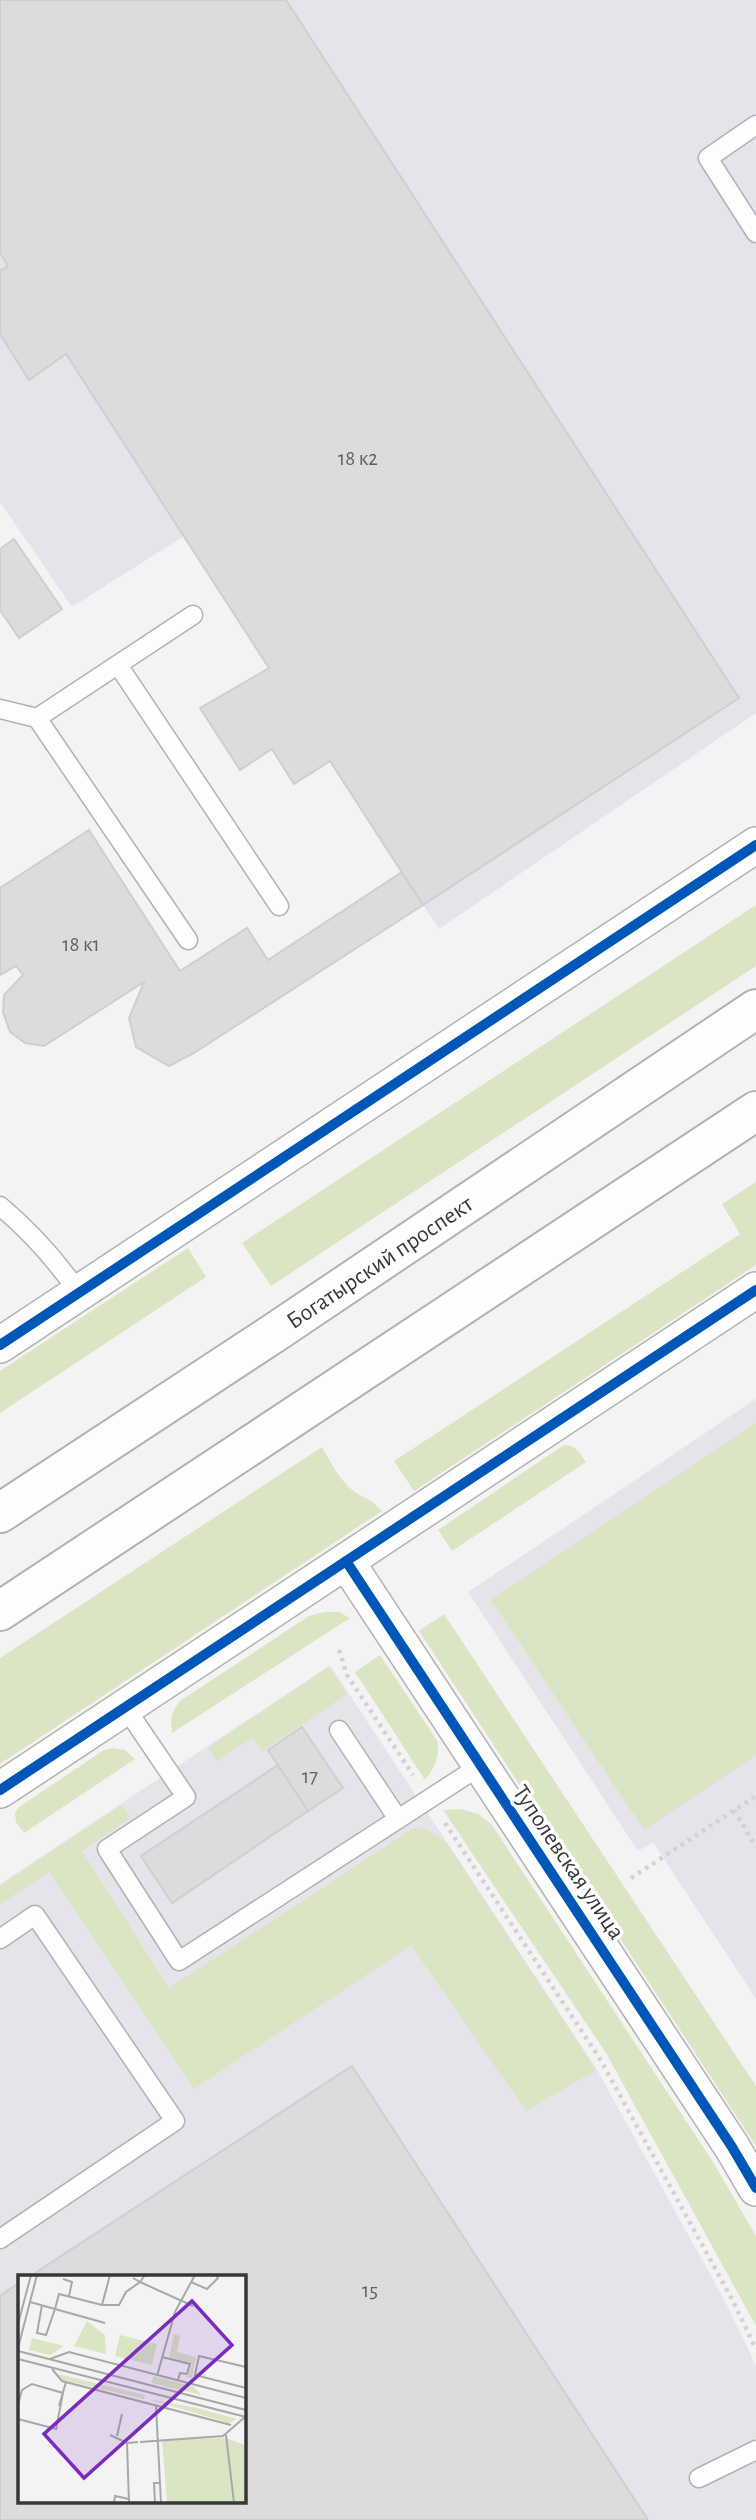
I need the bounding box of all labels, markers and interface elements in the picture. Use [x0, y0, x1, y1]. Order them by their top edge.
house number: 18 к2 [338, 448, 378, 469]
house number: 18 к1 [62, 934, 100, 955]
street label: Богатырский проспект [283, 1192, 478, 1334]
house number: 17 [302, 1766, 318, 1787]
street label: Туполевская улица [508, 1781, 629, 1944]
inset map [18, 2275, 245, 2502]
house number: 15 [362, 2280, 378, 2301]

